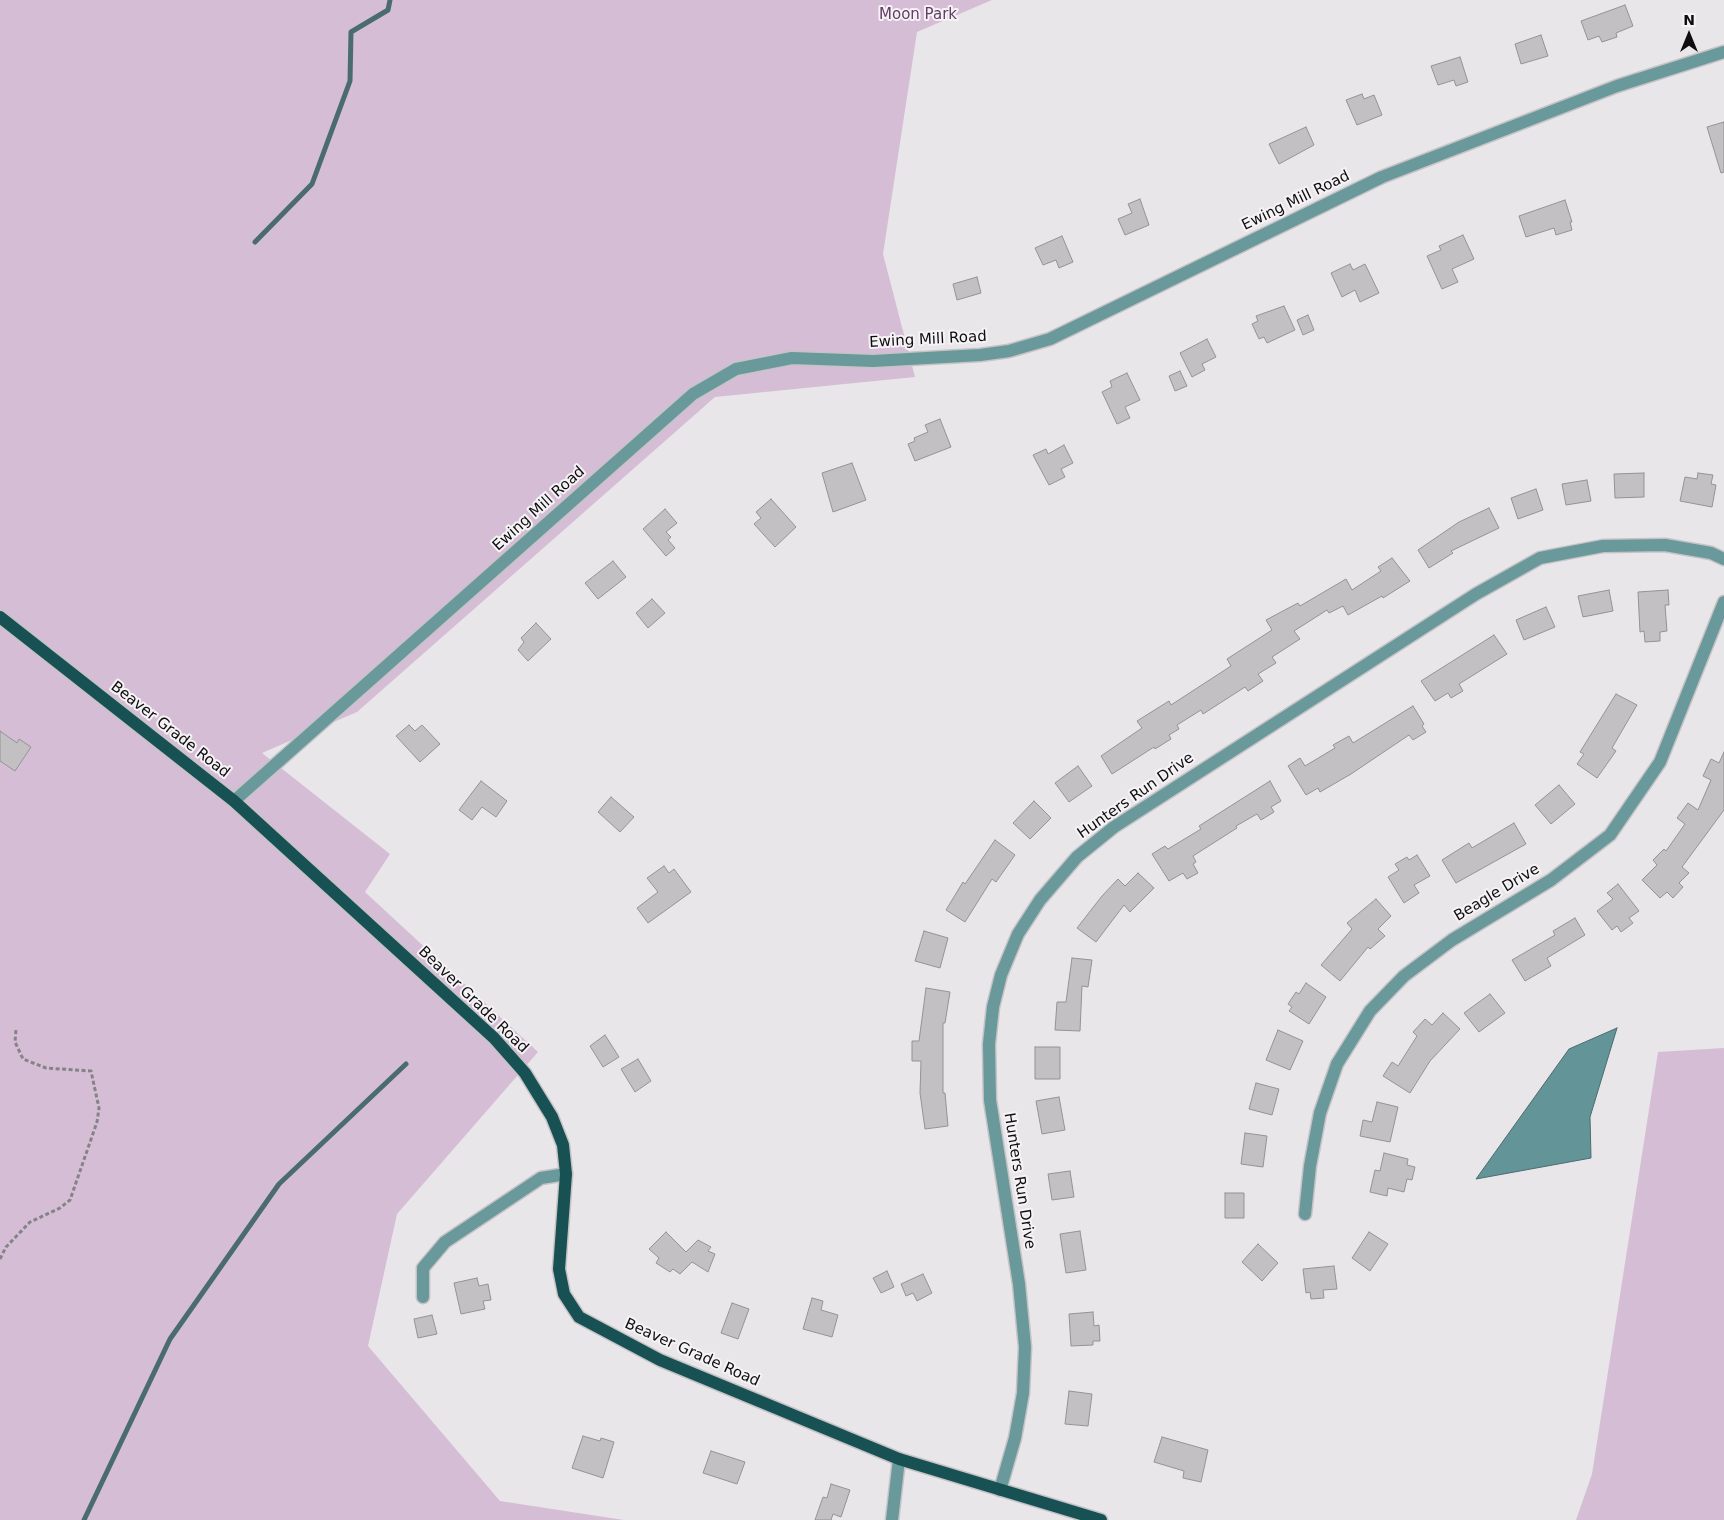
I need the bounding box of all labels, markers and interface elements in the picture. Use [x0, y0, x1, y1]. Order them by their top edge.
park label: Moon Park [879, 6, 957, 24]
north arrow [1664, 10, 1714, 60]
text: N [1683, 12, 1695, 28]
street label: Ewing Mill Road [1239, 167, 1353, 235]
street label: Ewing Mill Road [869, 328, 987, 352]
street label: Ewing Mill Road [489, 463, 589, 555]
street label: Beaver Grade Road [107, 678, 233, 782]
street label: Hunters Run Drive [1074, 749, 1198, 843]
street label: Beagle Drive [1451, 860, 1543, 926]
street label: Beaver Grade Road [414, 943, 532, 1057]
street label: Hunters Run Drive [999, 1112, 1039, 1250]
street label: Beaver Grade Road [622, 1315, 762, 1391]

